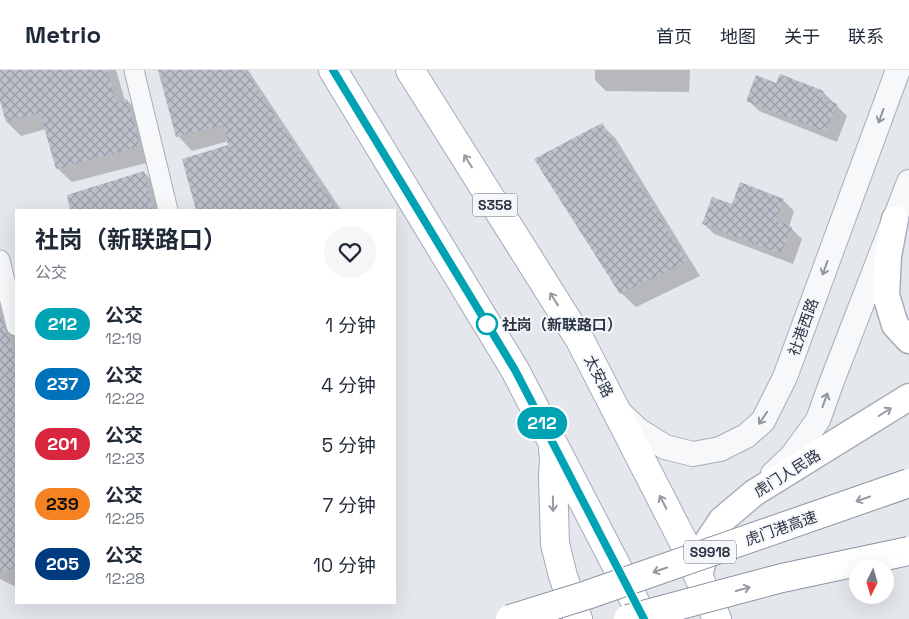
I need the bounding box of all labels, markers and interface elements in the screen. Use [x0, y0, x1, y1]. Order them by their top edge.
text: Metrio [25, 19, 101, 50]
text: 首页 [656, 25, 692, 48]
text: 地图 [720, 25, 756, 48]
text: 关于 [784, 25, 820, 48]
text: 联系 [848, 25, 884, 48]
one-way arrow [876, 108, 885, 123]
one-way arrow [462, 155, 472, 169]
road number: S358 [472, 194, 518, 216]
text: 社岗（新联路口） [35, 224, 227, 255]
button: heart [324, 226, 376, 278]
one-way arrow [820, 260, 829, 275]
text: 公交 [35, 262, 67, 283]
one-way arrow [549, 292, 559, 306]
street label: 社港西路 [784, 296, 822, 358]
text: 公交 [105, 303, 143, 328]
text: 212 [48, 312, 77, 335]
text: 1 分钟 [325, 313, 376, 338]
marker: 社岗（新联路口） [476, 313, 498, 335]
place label: 社岗（新联路口） [502, 315, 622, 334]
text: 12:19 [105, 328, 142, 349]
street label: 太安路 [580, 352, 618, 400]
text: 公交 [105, 363, 143, 388]
text: 237 [47, 372, 78, 395]
text: 4 分钟 [321, 373, 376, 398]
text: 12:22 [105, 388, 145, 409]
one-way arrow [821, 393, 830, 408]
line badge: 212 [513, 407, 571, 439]
one-way arrow [877, 407, 891, 417]
text: 212 [527, 411, 557, 434]
one-way arrow [758, 411, 769, 425]
text: 公交 [105, 423, 143, 448]
text: 201 [47, 432, 78, 455]
text: 5 分钟 [322, 433, 376, 458]
street label: 虎门人民路 [750, 445, 824, 501]
text: 12:23 [105, 448, 145, 469]
text: 公交 [105, 483, 143, 508]
text: 239 [46, 492, 79, 515]
text: 7 分钟 [322, 493, 376, 518]
one-way arrow [658, 495, 668, 510]
one-way arrow [855, 495, 871, 505]
one-way arrow [548, 496, 558, 512]
street label: 虎门港高速 [742, 507, 820, 549]
text: 12:25 [105, 508, 145, 529]
road number: S9918 [684, 541, 736, 564]
text: 公交 [105, 543, 143, 568]
text: 205 [46, 552, 79, 575]
text: 10 分钟 [313, 553, 376, 578]
north arrow [849, 559, 894, 604]
map controls [849, 559, 894, 604]
one-way arrow [652, 566, 668, 575]
text: 12:28 [105, 568, 145, 589]
one-way arrow [734, 584, 750, 593]

